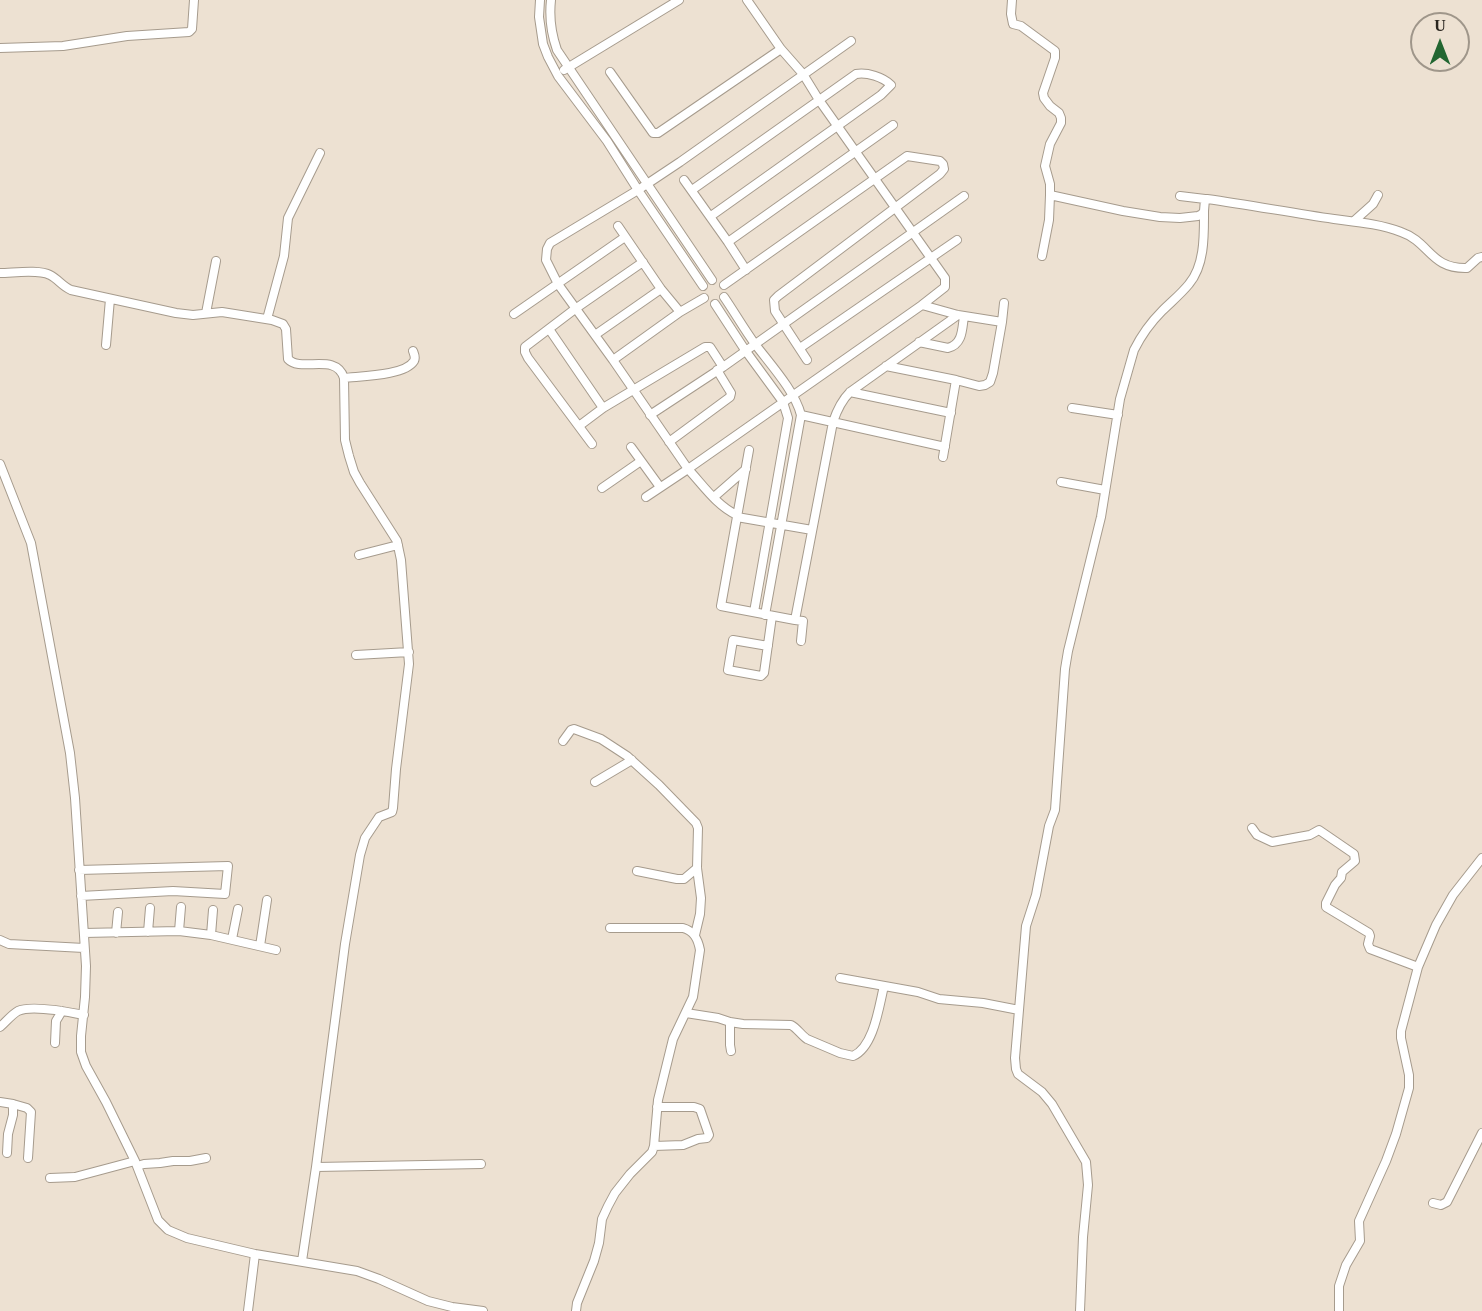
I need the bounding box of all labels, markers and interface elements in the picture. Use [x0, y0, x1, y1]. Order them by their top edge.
north arrow [1410, 12, 1470, 72]
text: U [1434, 17, 1446, 34]

